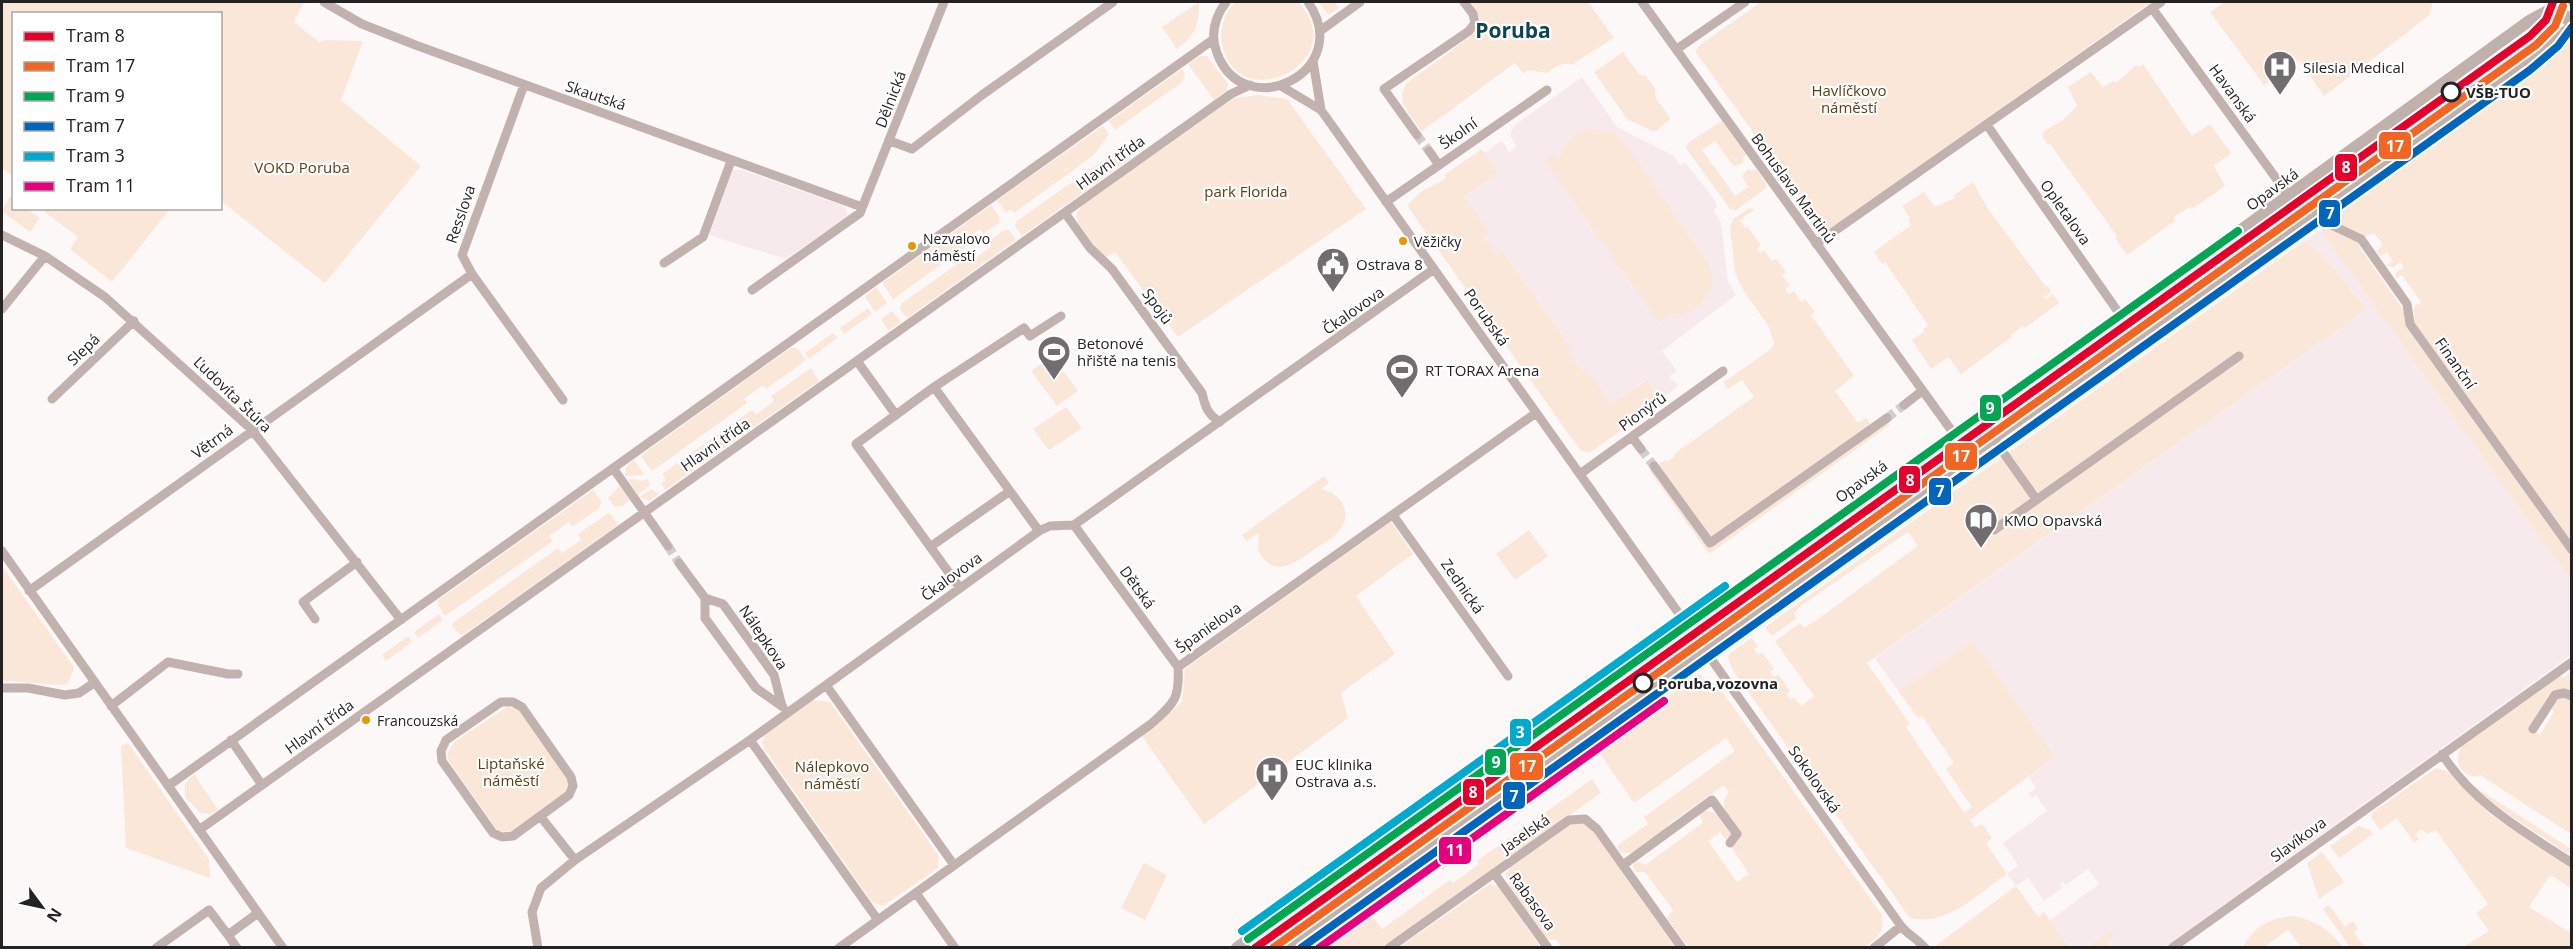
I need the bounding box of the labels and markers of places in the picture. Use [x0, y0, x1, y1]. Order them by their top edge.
hospital icon: Silesia Medical [2262, 49, 2298, 96]
place label: Silesia Medical [2303, 57, 2405, 77]
marker: VŠB-TUO [2441, 82, 2461, 102]
place label: VŠB-TUO [2466, 82, 2531, 102]
place label: Nezvalovo náměstí [923, 229, 990, 265]
place label: Věžičky [1414, 232, 1462, 251]
marker: Věžičky [1397, 235, 1409, 247]
marker: Nezvalovo náměstí [906, 240, 918, 252]
public building icon: Ostrava 8 [1315, 246, 1351, 293]
place label: Ostrava 8 [1356, 254, 1423, 274]
place label: Betonové hřiště na tenis [1077, 333, 1176, 370]
sports icon: Betonové hřiště na tenis [1036, 334, 1072, 381]
sports icon: RT TORAX Arena [1384, 352, 1420, 399]
place label: RT TORAX Arena [1425, 360, 1539, 380]
library icon: KMO Opavská [1963, 502, 1999, 549]
place label: KMO Opavská [2004, 510, 2102, 530]
marker: Poruba,vozovna [1633, 673, 1653, 693]
place label: Poruba,vozovna [1658, 673, 1778, 693]
place label: Francouzská [377, 711, 458, 730]
marker: Francouzská [360, 714, 372, 726]
place label: EUC klinika Ostrava a.s. [1295, 754, 1377, 791]
hospital icon: EUC klinika Ostrava a.s. [1254, 755, 1290, 802]

